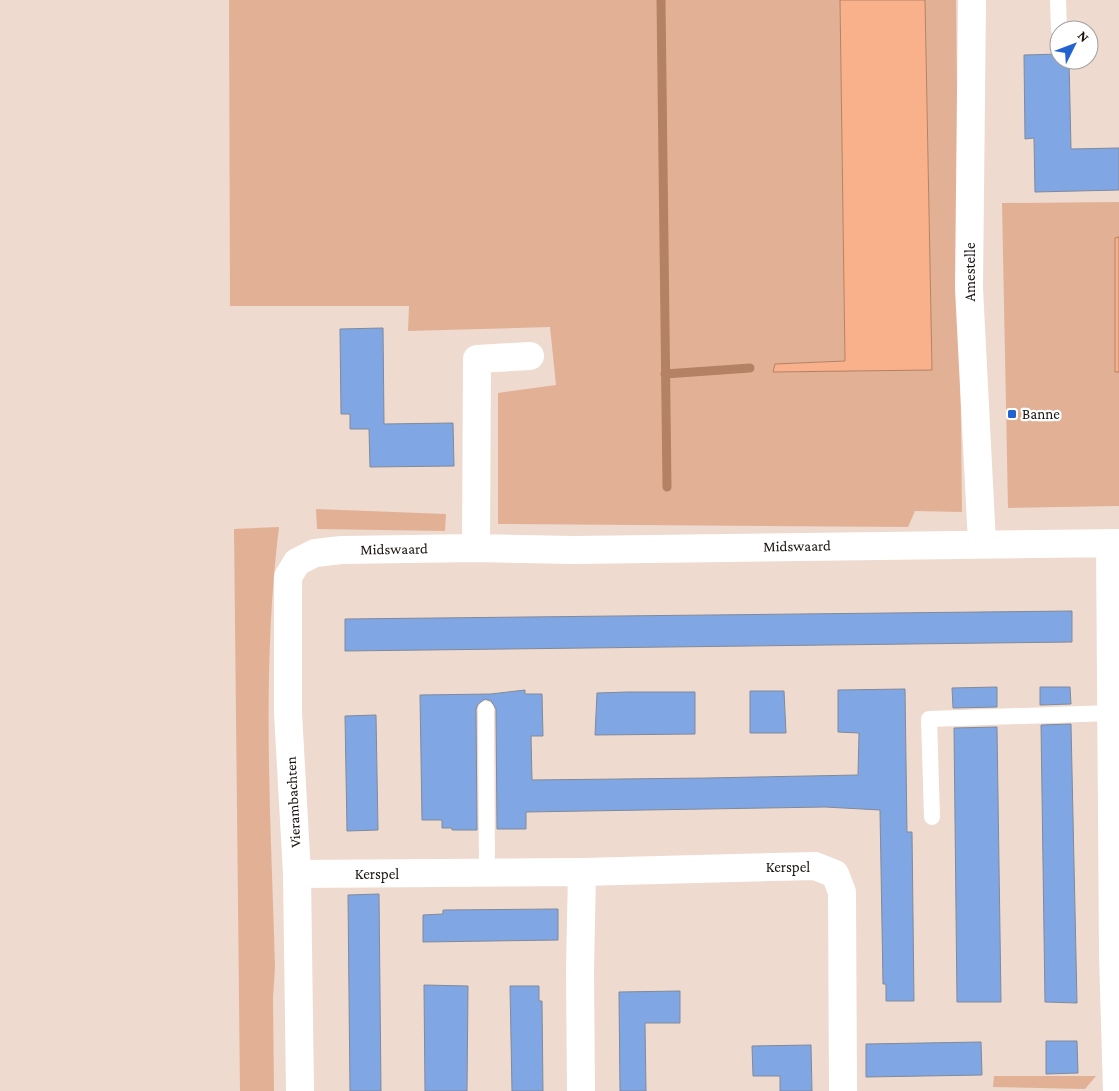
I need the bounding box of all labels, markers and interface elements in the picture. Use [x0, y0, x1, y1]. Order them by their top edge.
north arrow [1049, 20, 1099, 70]
text: N [1075, 27, 1093, 46]
street label: Amestelle [962, 242, 978, 302]
place label: Banne [1022, 406, 1060, 422]
marker: Banne [1006, 408, 1018, 420]
street label: Midswaard [763, 537, 831, 555]
street label: Midswaard [360, 540, 428, 558]
street label: Vierambachten [283, 756, 303, 848]
street label: Kerspel [766, 859, 810, 876]
street label: Kerspel [355, 866, 399, 883]

